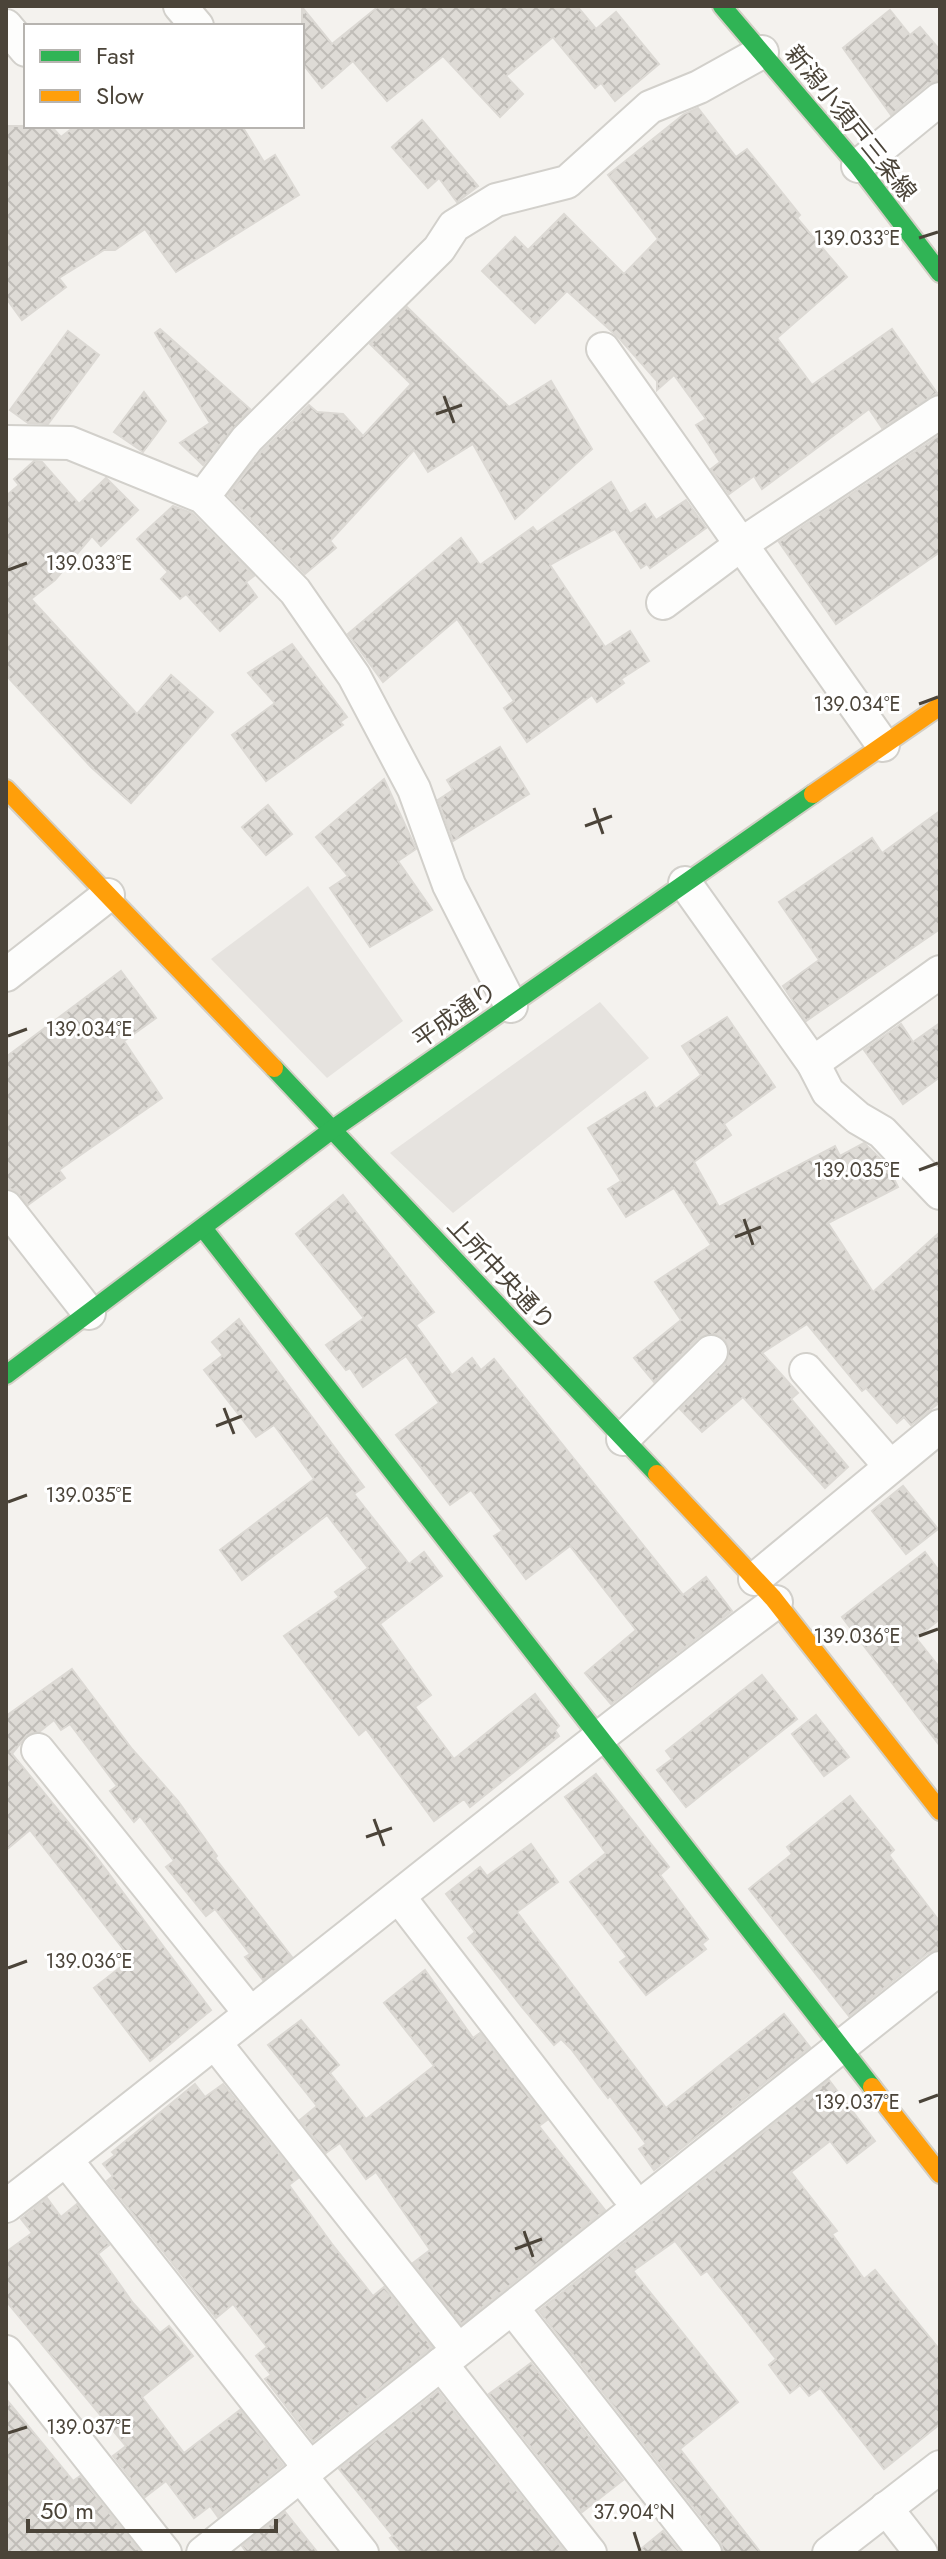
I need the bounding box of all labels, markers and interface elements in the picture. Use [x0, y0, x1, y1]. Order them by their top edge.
legend [24, 24, 304, 128]
street label: 新潟小須戸三条線 [777, 37, 925, 208]
text: Fast [96, 38, 134, 73]
text: Slow [96, 78, 144, 113]
text: 139.033°E [814, 224, 900, 253]
text: 139.033°E [46, 549, 132, 578]
text: 139.034°E [813, 690, 901, 719]
street label: 平成通り [405, 973, 504, 1056]
text: 139.034°E [45, 1015, 133, 1044]
text: 139.035°E [814, 1156, 900, 1185]
street label: 上所中央通り [439, 1209, 563, 1338]
text: 139.035°E [46, 1481, 132, 1510]
text: 139.036°E [813, 1622, 901, 1651]
text: 139.036°E [45, 1947, 133, 1976]
text: 139.037°E [814, 2088, 900, 2117]
text: 139.037°E [46, 2413, 132, 2442]
scale bar [28, 2483, 276, 2533]
text: 50 m [40, 2493, 94, 2528]
text: 37.904°N [593, 2498, 675, 2527]

